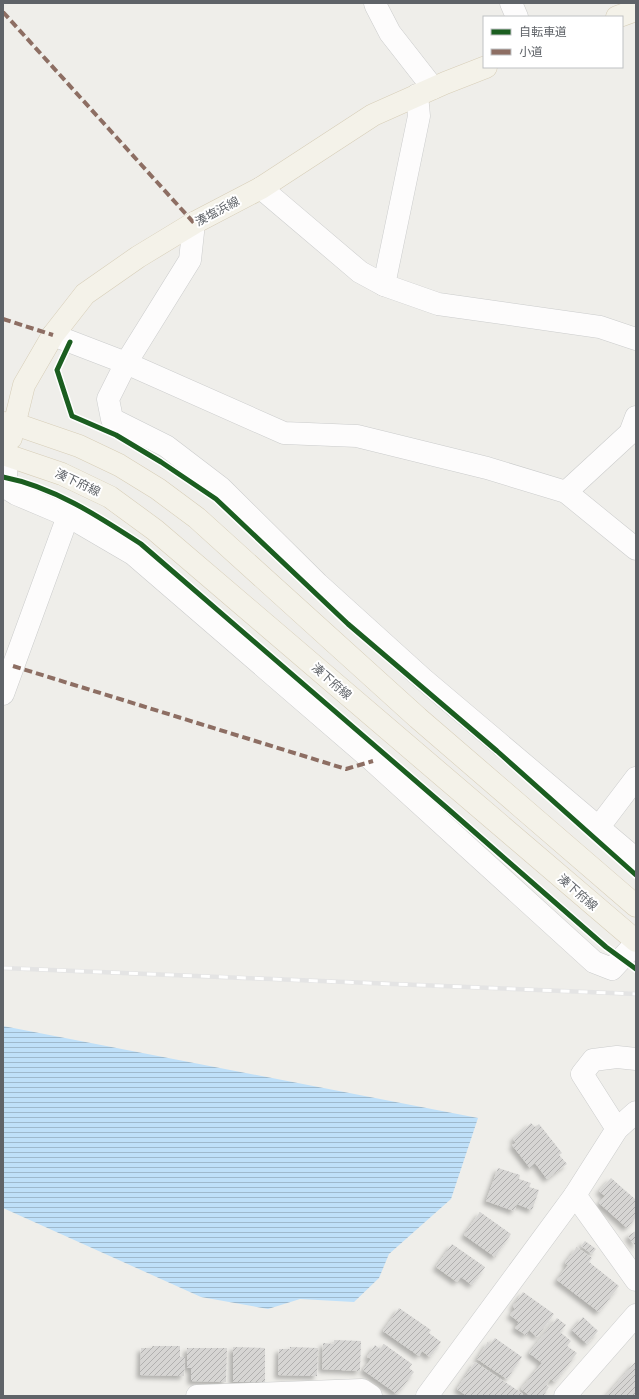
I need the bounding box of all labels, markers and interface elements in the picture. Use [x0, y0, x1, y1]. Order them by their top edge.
legend [483, 16, 623, 68]
text: 自転車道 [519, 23, 567, 40]
text: 小道 [519, 43, 543, 60]
street label: 湊塩浜線 [192, 192, 242, 230]
street label: 湊下府線 [53, 464, 103, 500]
street label: 湊下府線 [308, 659, 356, 703]
street label: 湊下府線 [554, 870, 602, 914]

